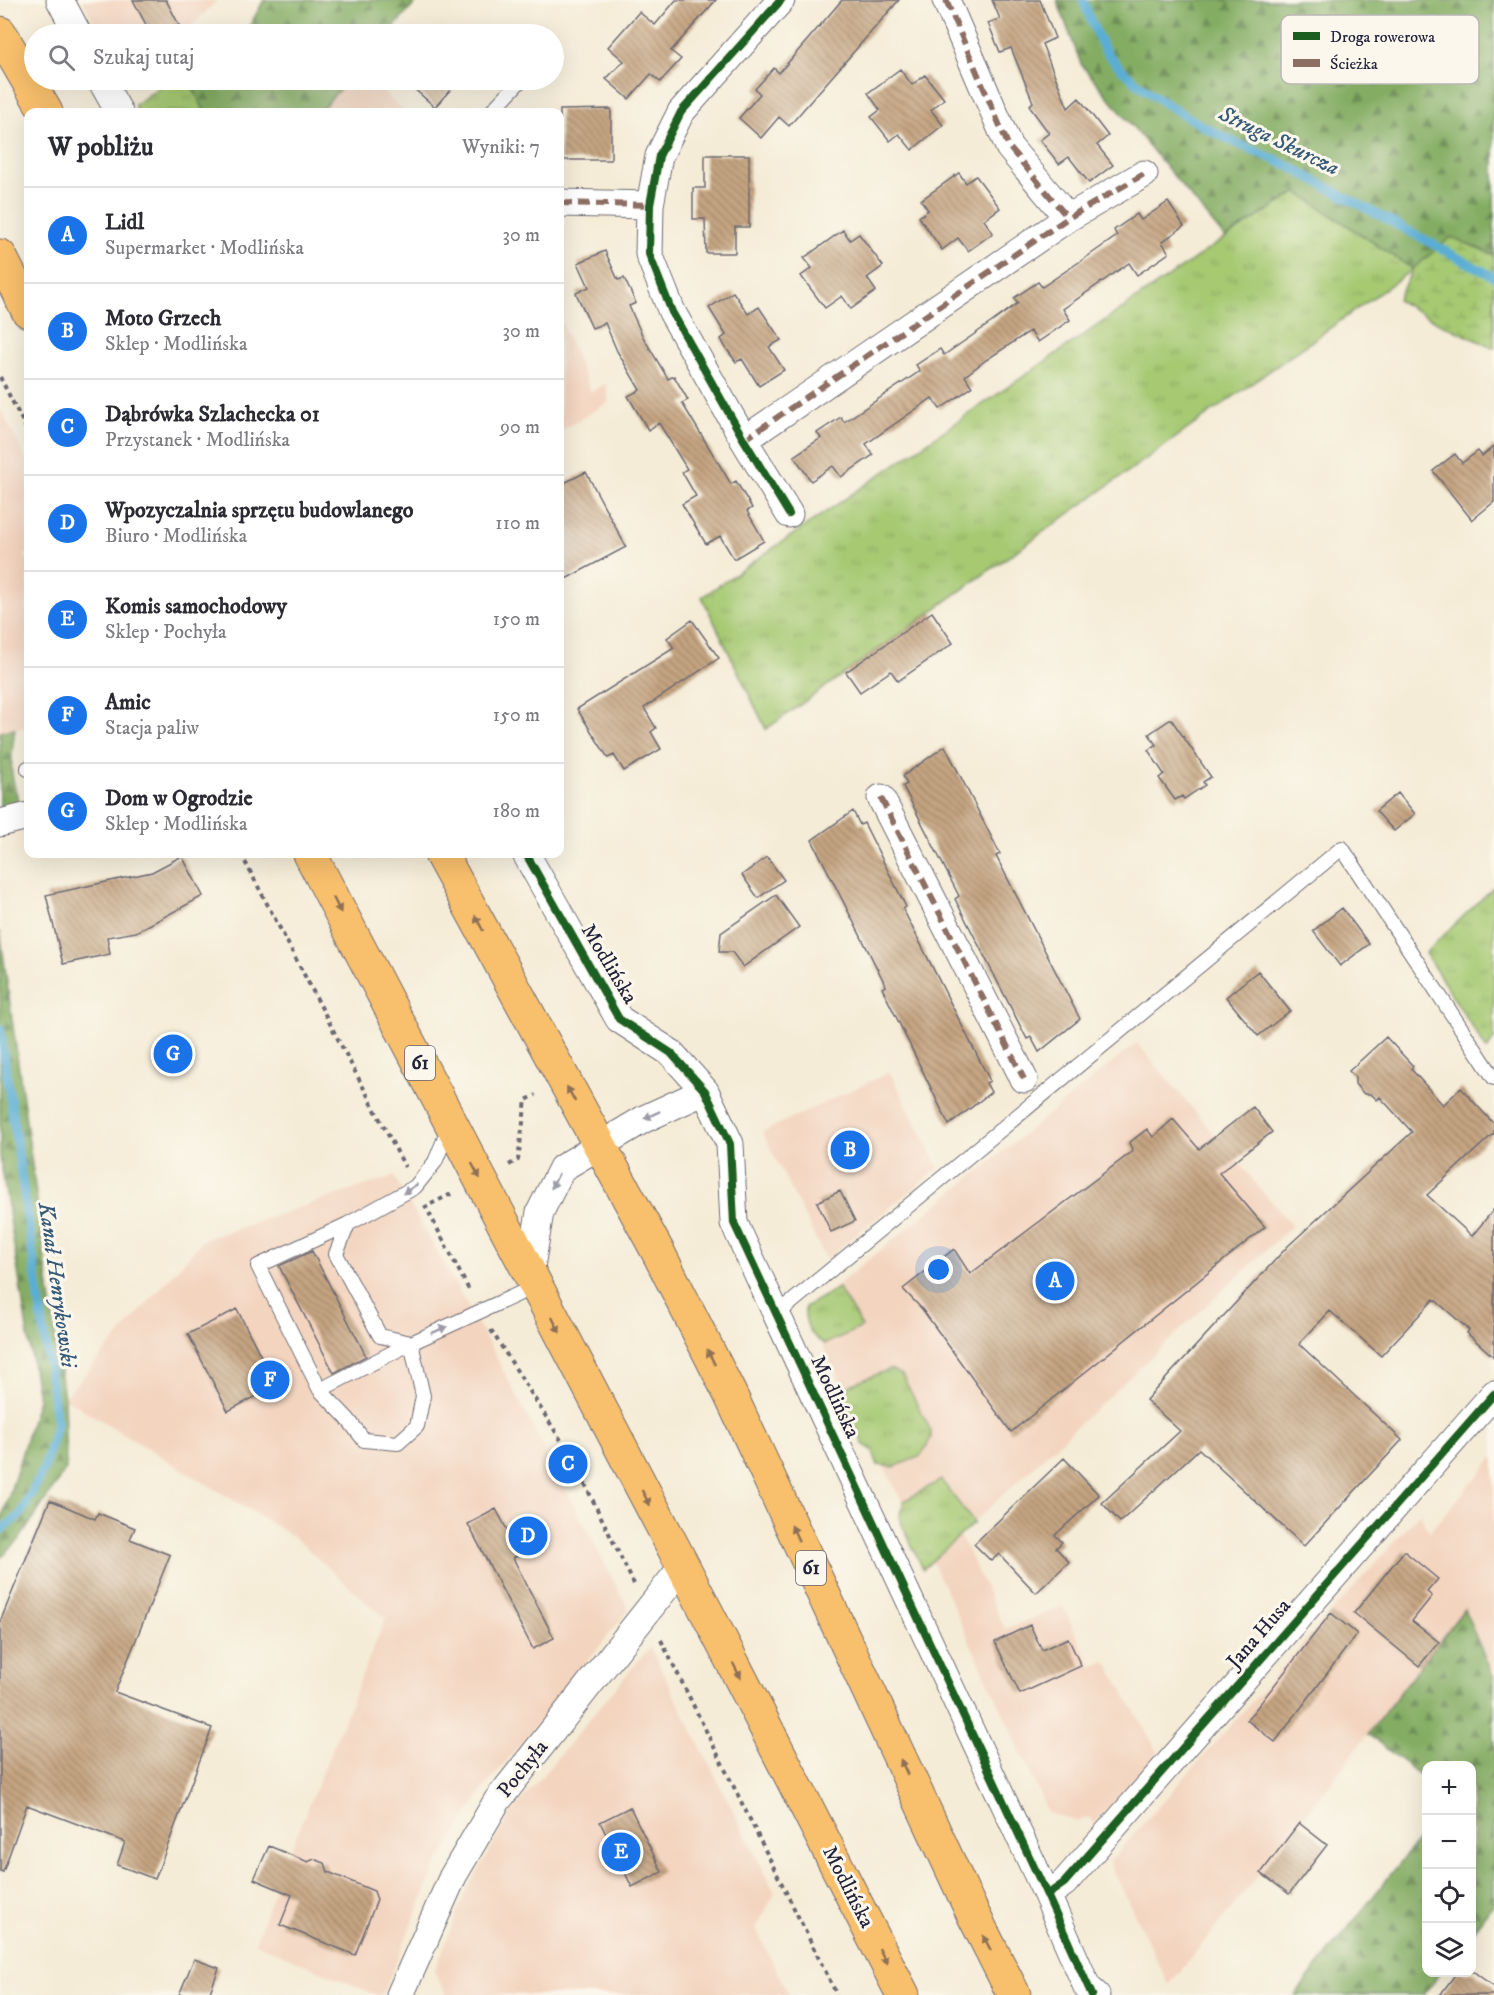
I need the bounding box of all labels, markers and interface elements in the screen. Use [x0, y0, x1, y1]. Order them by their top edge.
legend [1281, 15, 1479, 84]
search box [24, 24, 564, 90]
text: Droga rowerowa [1330, 27, 1435, 47]
icon: search [45, 41, 78, 74]
text: Szukaj tutaj [93, 44, 194, 71]
text: Ścieżka [1330, 54, 1378, 74]
water label: Struga Skurcza [1213, 100, 1344, 182]
text: W pobliżu [48, 131, 153, 164]
text: Wyniki: 7 [462, 135, 540, 160]
text: Lidl [105, 209, 144, 236]
text: A [61, 223, 74, 248]
text: 30 m [502, 223, 540, 248]
text: Supermarket · Modlińska [105, 236, 304, 261]
text: Moto Grzech [105, 305, 221, 332]
text: B [61, 319, 74, 344]
text: 30 m [502, 319, 540, 344]
text: Sklep · Modlińska [105, 332, 247, 357]
text: Dąbrówka Szlachecka 01 [105, 401, 320, 428]
text: C [61, 415, 74, 440]
text: 90 m [500, 415, 540, 440]
text: Przystanek · Modlińska [105, 428, 290, 453]
text: Wpozyczalnia sprzętu budowlanego [105, 497, 413, 524]
text: D [60, 511, 75, 536]
text: 110 m [495, 511, 540, 536]
text: Biuro · Modlińska [105, 524, 247, 549]
text: Komis samochodowy [105, 593, 287, 620]
text: E [60, 607, 75, 632]
text: 150 m [493, 607, 540, 632]
text: Sklep · Pochyła [105, 620, 227, 645]
text: Amic [105, 689, 151, 716]
text: F [61, 703, 74, 728]
text: 150 m [493, 703, 540, 728]
text: Stacja paliw [105, 716, 199, 741]
text: Dom w Ogrodzie [105, 785, 253, 812]
text: G [61, 799, 74, 824]
text: 180 m [493, 799, 540, 824]
text: Sklep · Modlińska [105, 812, 247, 837]
one-way arrow [332, 897, 342, 914]
one-way arrow [474, 914, 484, 931]
street label: Modlińska [575, 919, 643, 1009]
pin: G [154, 1032, 192, 1076]
road number: 61 [405, 1046, 435, 1080]
one-way arrow [566, 1086, 576, 1103]
one-way arrow [643, 1111, 660, 1120]
pin: B [830, 1128, 870, 1172]
one-way arrow [471, 1163, 481, 1180]
one-way arrow [551, 1173, 560, 1190]
one-way arrow [402, 1183, 418, 1195]
water label: Kanał Henrykowski [32, 1200, 82, 1370]
your location [924, 1255, 953, 1284]
pin: A [1036, 1258, 1074, 1304]
one-way arrow [551, 1316, 561, 1333]
one-way arrow [430, 1325, 448, 1335]
one-way arrow [706, 1348, 716, 1365]
street label: Modlińska [804, 1351, 866, 1443]
pin: F [250, 1358, 290, 1402]
pin: C [548, 1442, 588, 1486]
one-way arrow [642, 1489, 651, 1506]
pin: D [508, 1514, 548, 1558]
one-way arrow [790, 1523, 800, 1541]
road number: 61 [796, 1551, 826, 1585]
street label: Jana Husa [1220, 1593, 1297, 1676]
one-way arrow [732, 1662, 741, 1679]
street label: Pochyła [492, 1735, 554, 1803]
one-way arrow [899, 1757, 909, 1775]
map controls [1422, 1761, 1476, 1977]
button: + [1422, 1761, 1476, 1815]
button: − [1422, 1815, 1476, 1869]
pin: E [602, 1830, 640, 1874]
street label: Modlińska [816, 1842, 880, 1932]
button: locate [1422, 1869, 1476, 1923]
button: layers [1422, 1923, 1476, 1977]
one-way arrow [983, 1934, 992, 1951]
one-way arrow [878, 1947, 888, 1965]

